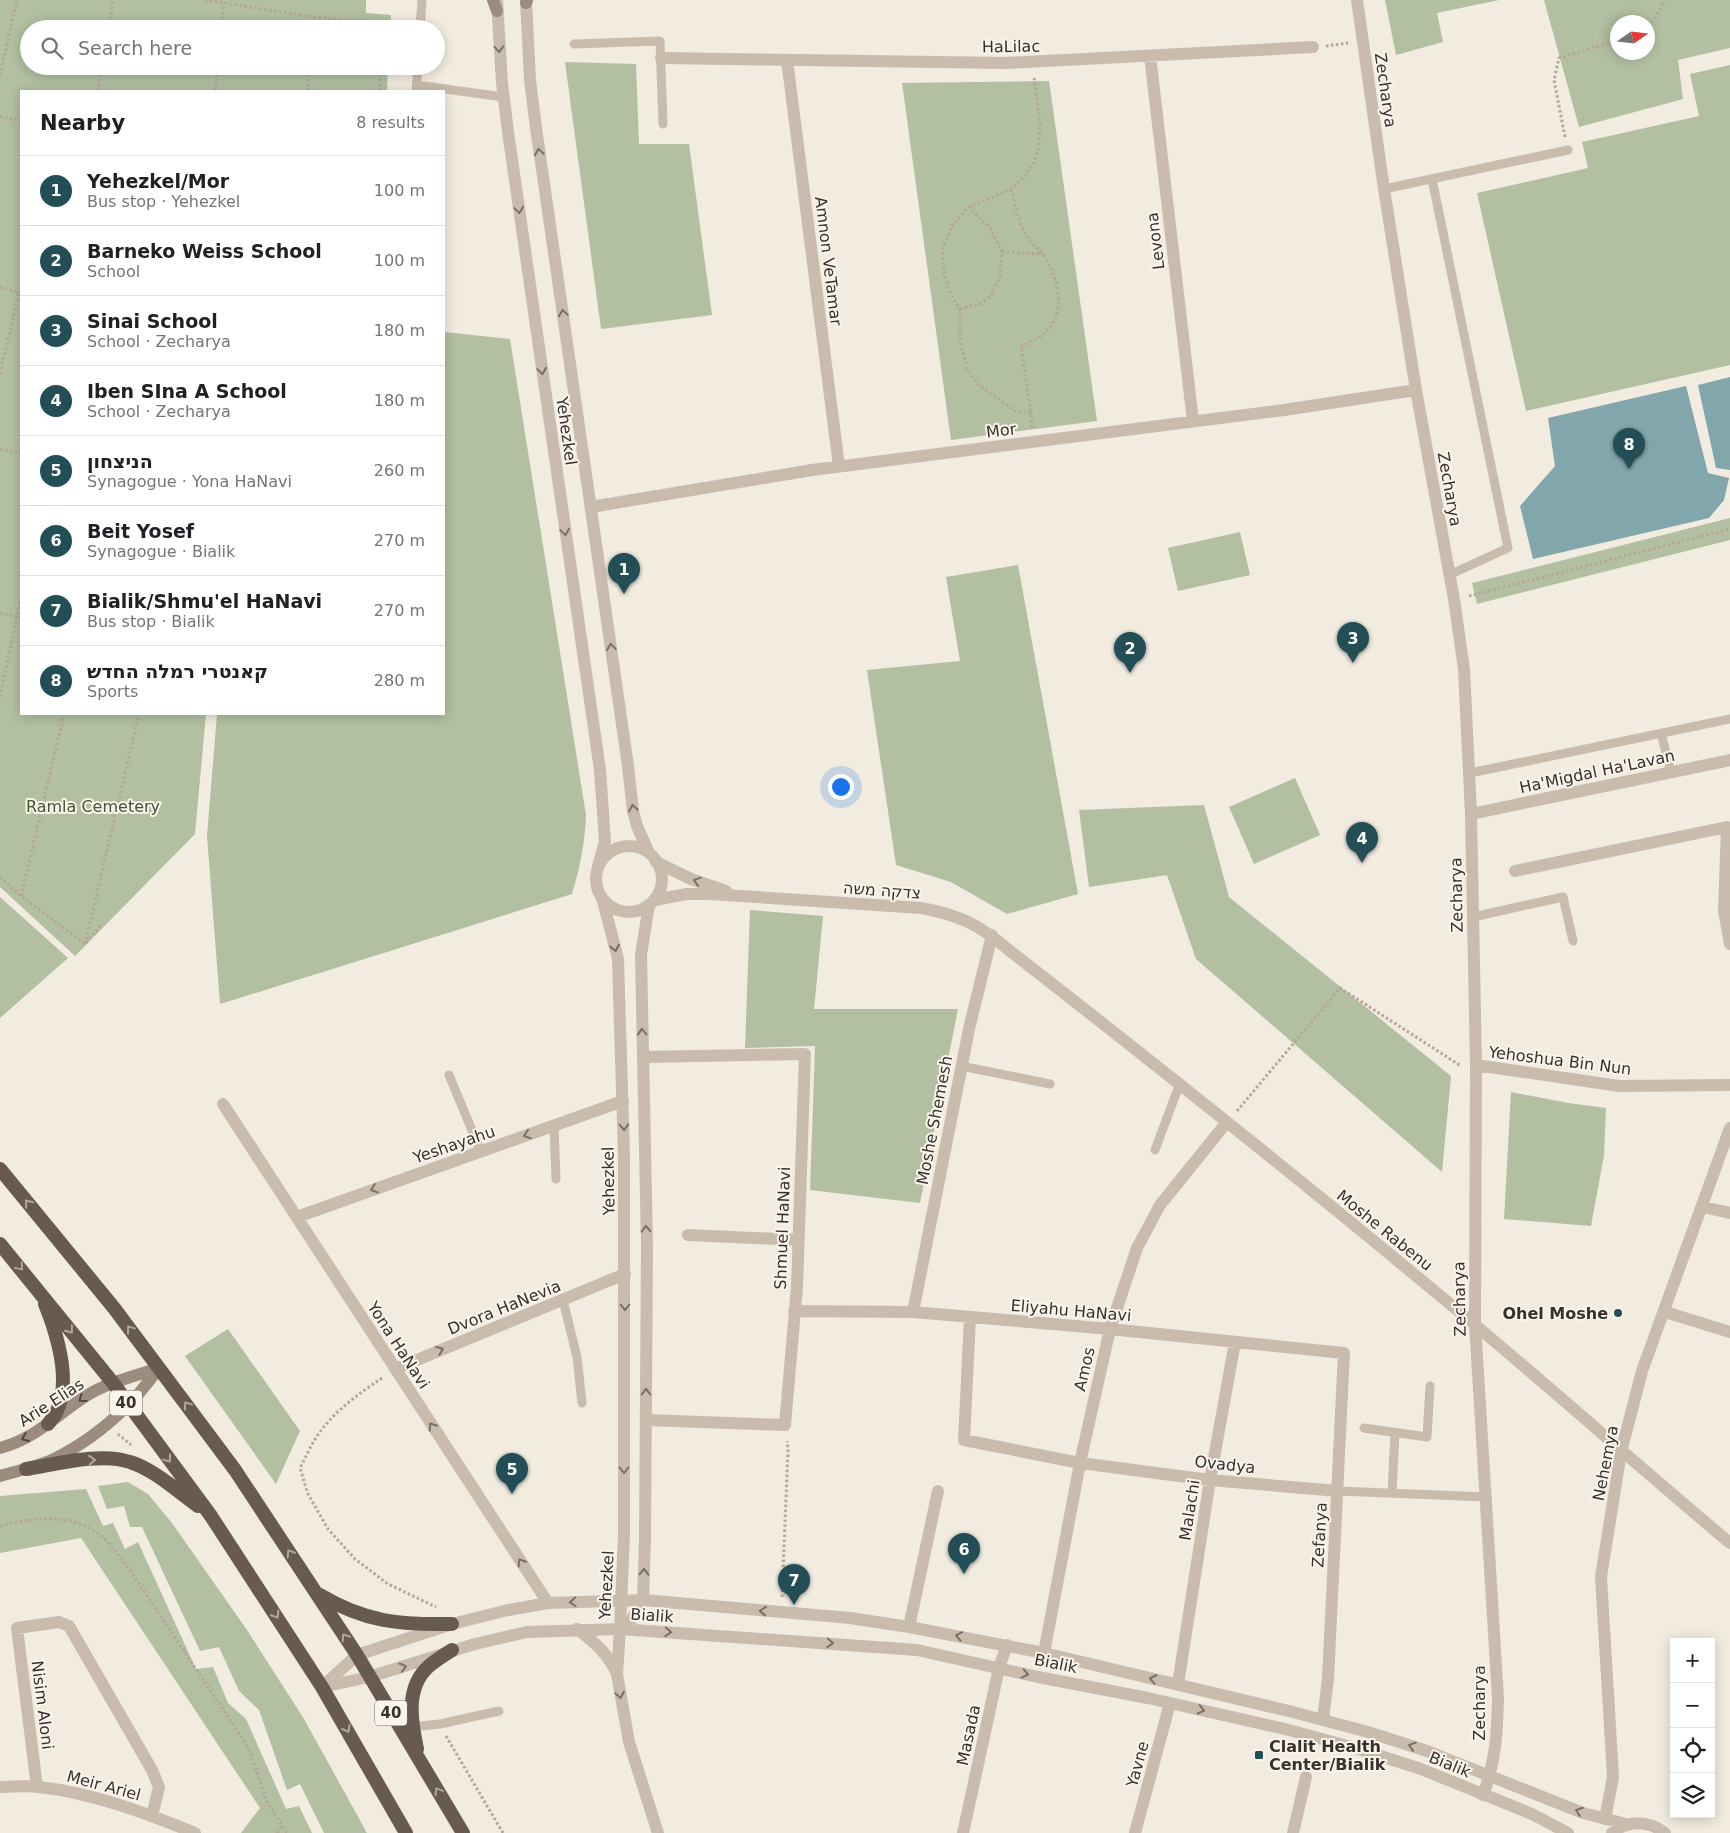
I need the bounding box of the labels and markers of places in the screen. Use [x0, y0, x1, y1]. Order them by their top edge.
pin: 8 [1613, 428, 1645, 469]
pin: 1 [608, 553, 640, 594]
pin: 3 [1337, 622, 1369, 663]
pin: 2 [1114, 632, 1146, 673]
pin: 4 [1346, 822, 1378, 863]
place label: Ohel Moshe [1502, 1304, 1608, 1323]
marker: Ohel Moshe [1612, 1307, 1624, 1319]
pin: 5 [496, 1453, 528, 1494]
pin: 6 [948, 1533, 980, 1574]
pin: 7 [778, 1564, 810, 1605]
place label: Clalit Health Center/Bialik [1269, 1737, 1386, 1774]
marker: Clalit Health Center/Bialik [1253, 1749, 1265, 1761]

